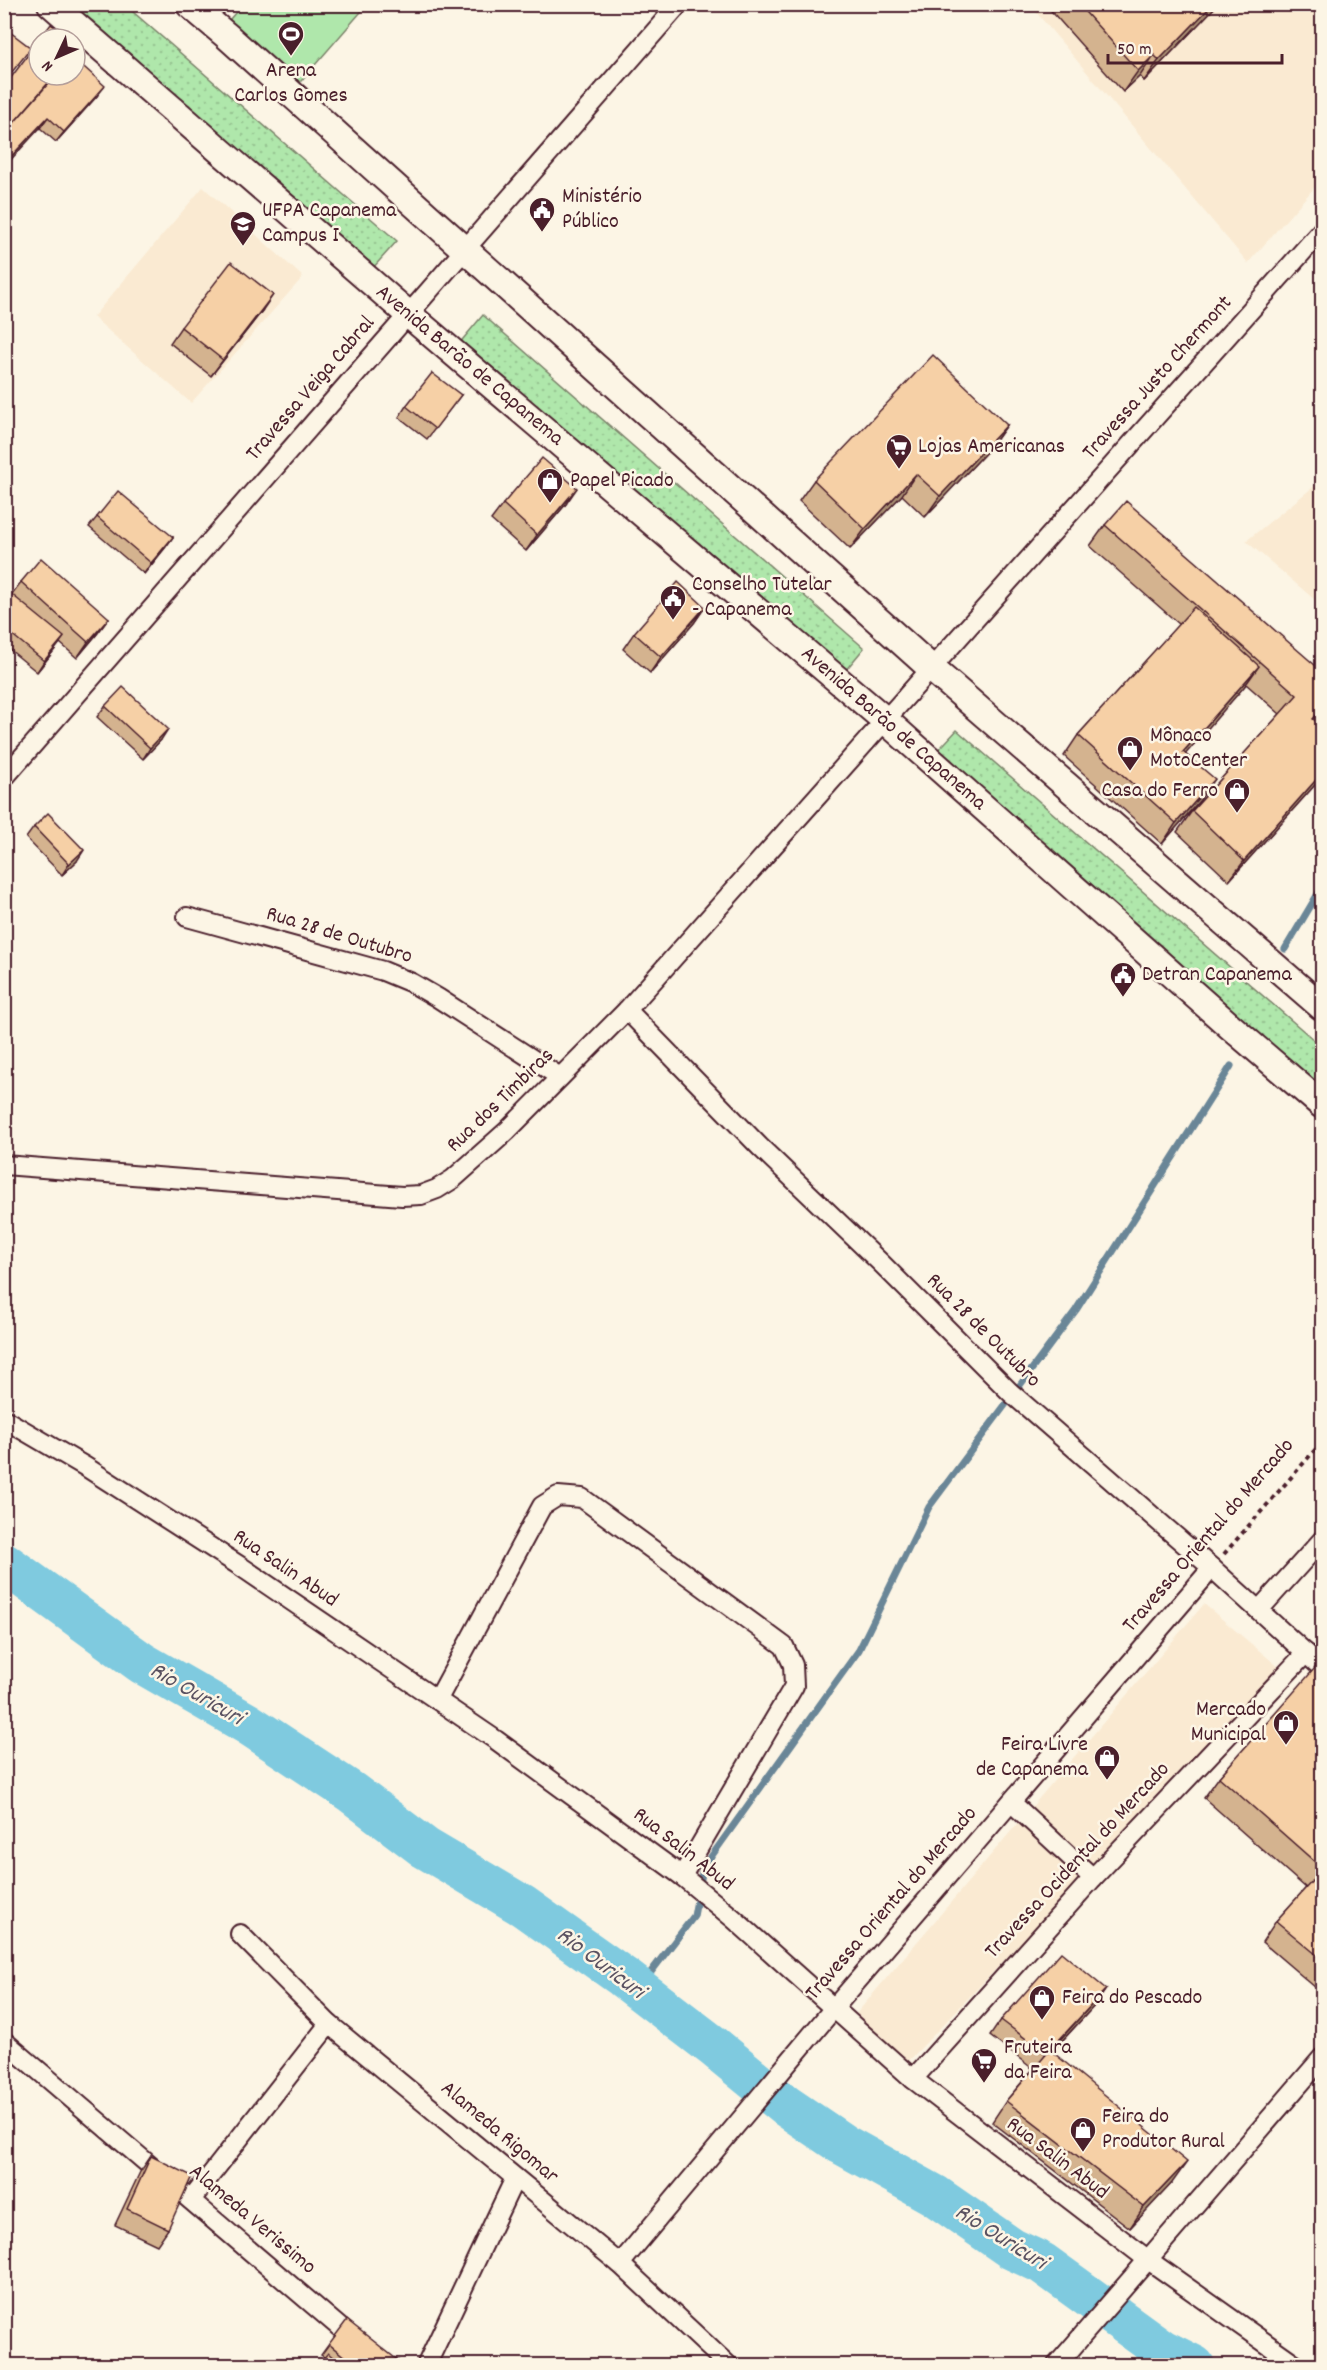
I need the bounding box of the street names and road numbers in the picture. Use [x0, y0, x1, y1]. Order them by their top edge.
street label: Avenida Barão de Capanema [368, 278, 570, 455]
street label: Travessa Justo Chermont [1076, 289, 1240, 467]
street label: Travessa Veiga Cabral [239, 309, 383, 469]
street label: Avenida Barão de Capanema [793, 639, 993, 819]
street label: Rua 28 de Outubro [262, 899, 416, 973]
street label: Rua dos Timbiras [440, 1042, 562, 1160]
street label: Rua 28 de Outubro [919, 1267, 1047, 1395]
street label: Travessa Oriental do Mercado [1116, 1432, 1302, 1640]
street label: Rua Salin Abud [226, 1522, 344, 1616]
street label: Travessa Ocidental do Mercado [978, 1756, 1178, 1966]
street label: Rua Salin Abud [626, 1800, 740, 1900]
street label: Travessa Oriental do Mercado [799, 1800, 985, 2008]
street label: Alameda Rigomar [433, 2074, 565, 2192]
street label: Rua Salin Abud [999, 2110, 1115, 2208]
street label: Alameda Verissimo [182, 2157, 322, 2283]

